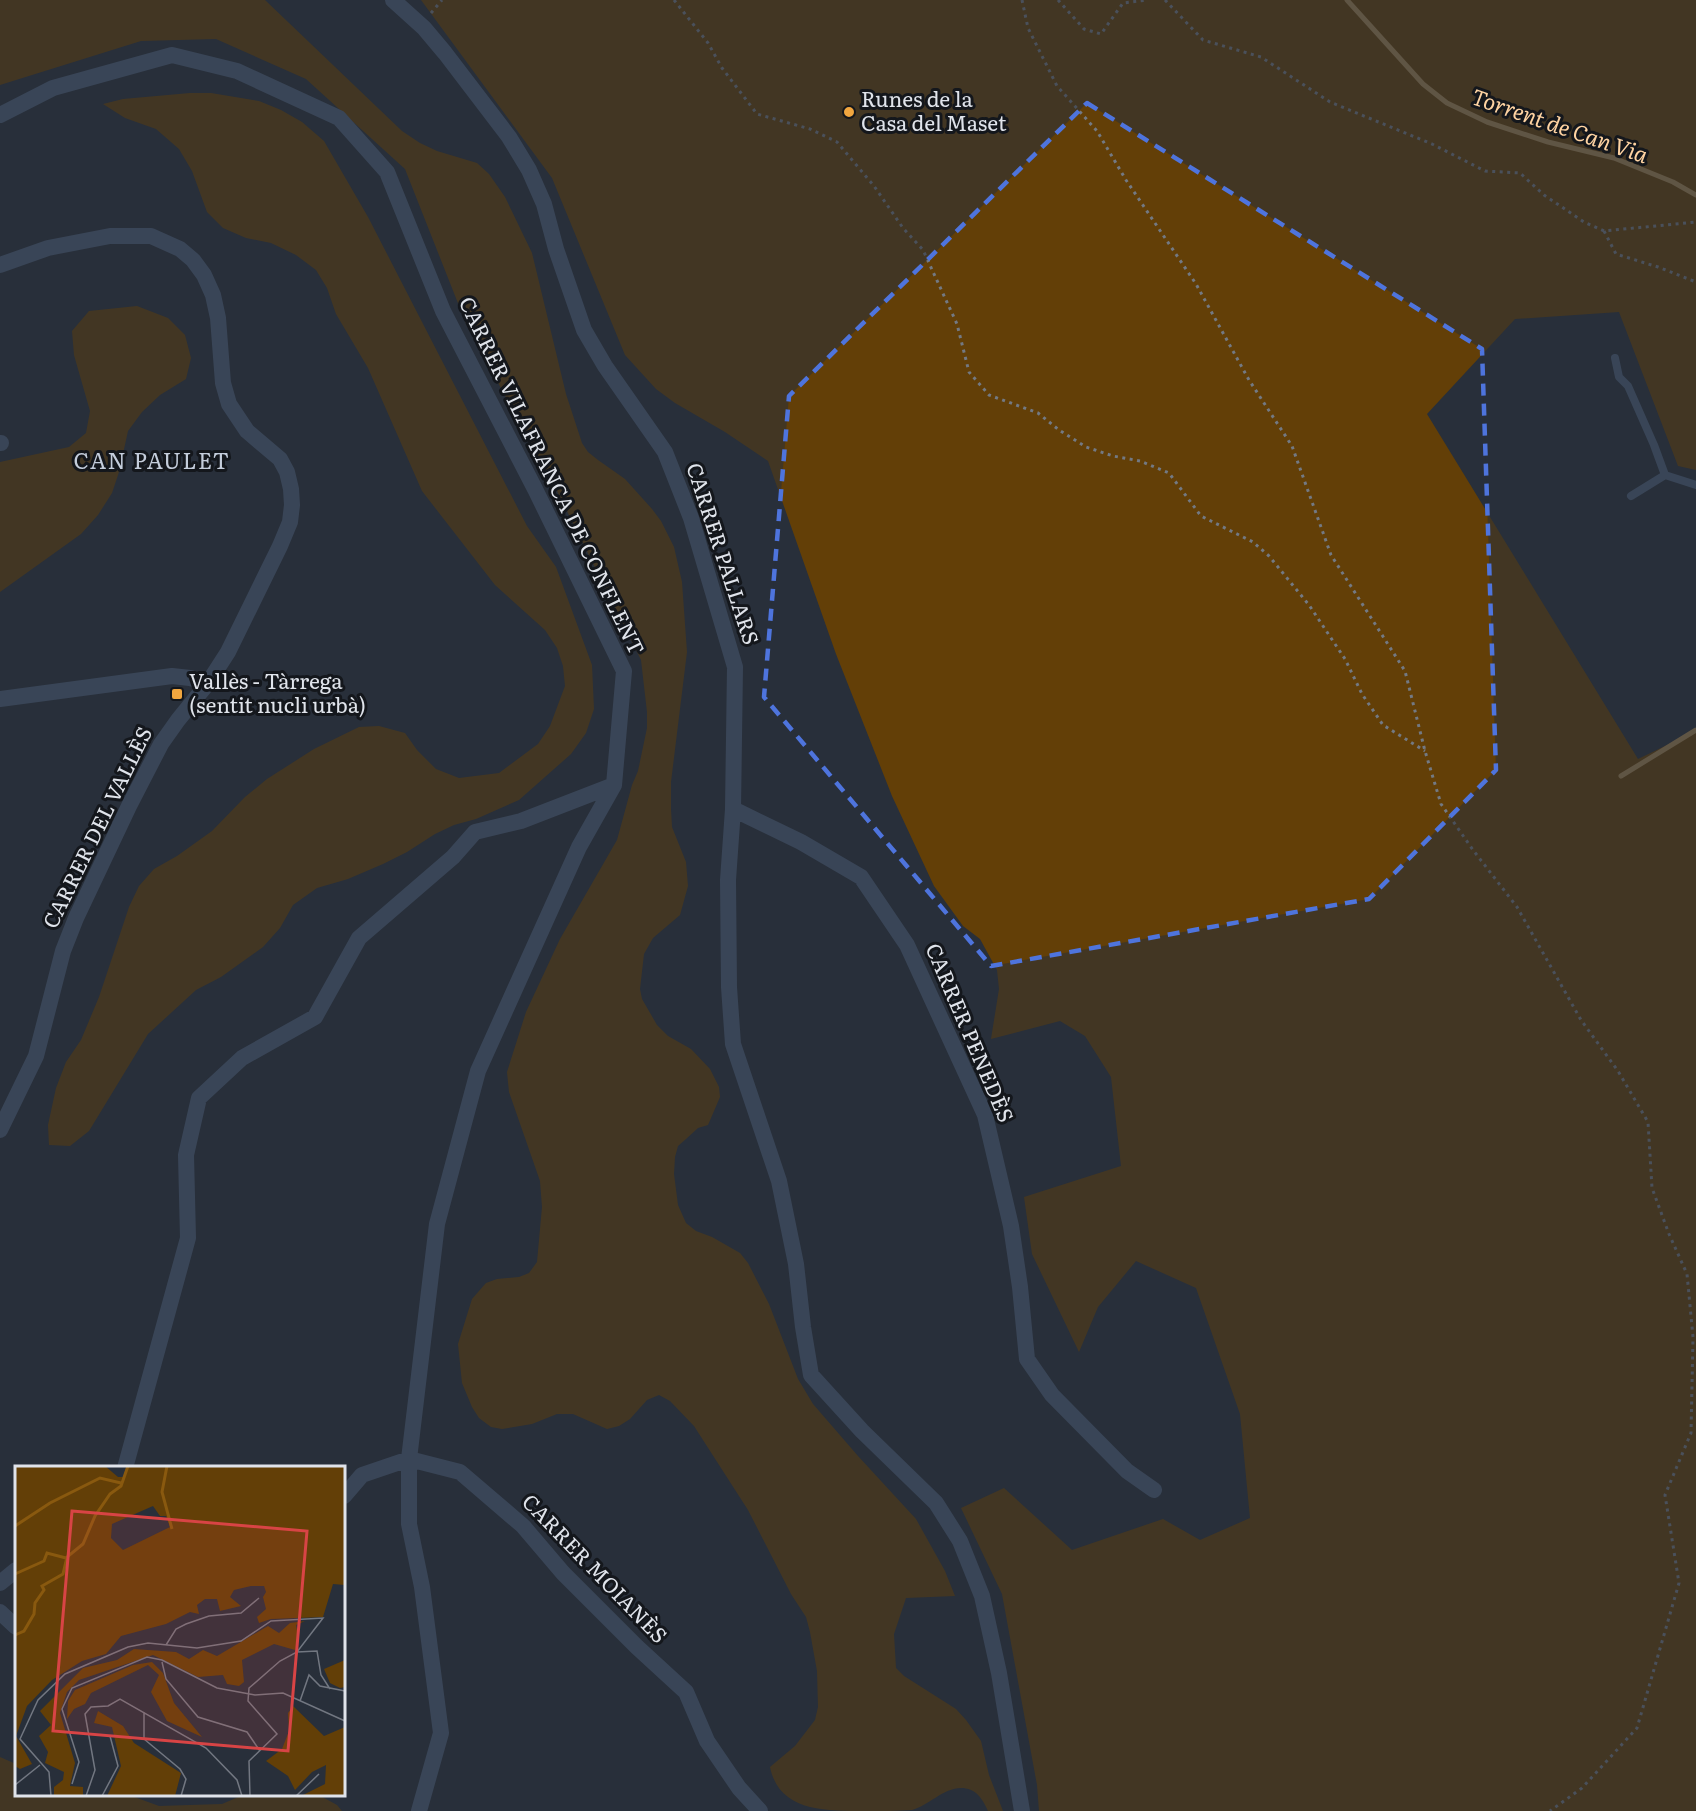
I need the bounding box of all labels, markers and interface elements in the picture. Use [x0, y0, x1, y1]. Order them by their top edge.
water label: Torrent de Can Via [1468, 79, 1653, 170]
place label: Runes de la Casa del Maset [861, 82, 1007, 137]
marker: Runes de la Casa del Maset [842, 105, 856, 119]
street label: CARRER VILAFRANCA DE CONFLENT [453, 291, 654, 659]
district label: CAN PAULET [74, 443, 230, 476]
street label: CARRER PALLARS [680, 458, 768, 648]
place label: Vallès - Tàrrega (sentit nucli urbà) [189, 664, 366, 719]
marker: Vallès - Tàrrega (sentit nucli urbà) [170, 687, 184, 701]
street label: CARRER DEL VALLÈS [33, 721, 158, 933]
street label: CARRER PENEDÈS [920, 938, 1023, 1126]
inset map [15, 1466, 345, 1796]
street label: CARRER MOIANÈS [516, 1486, 675, 1649]

